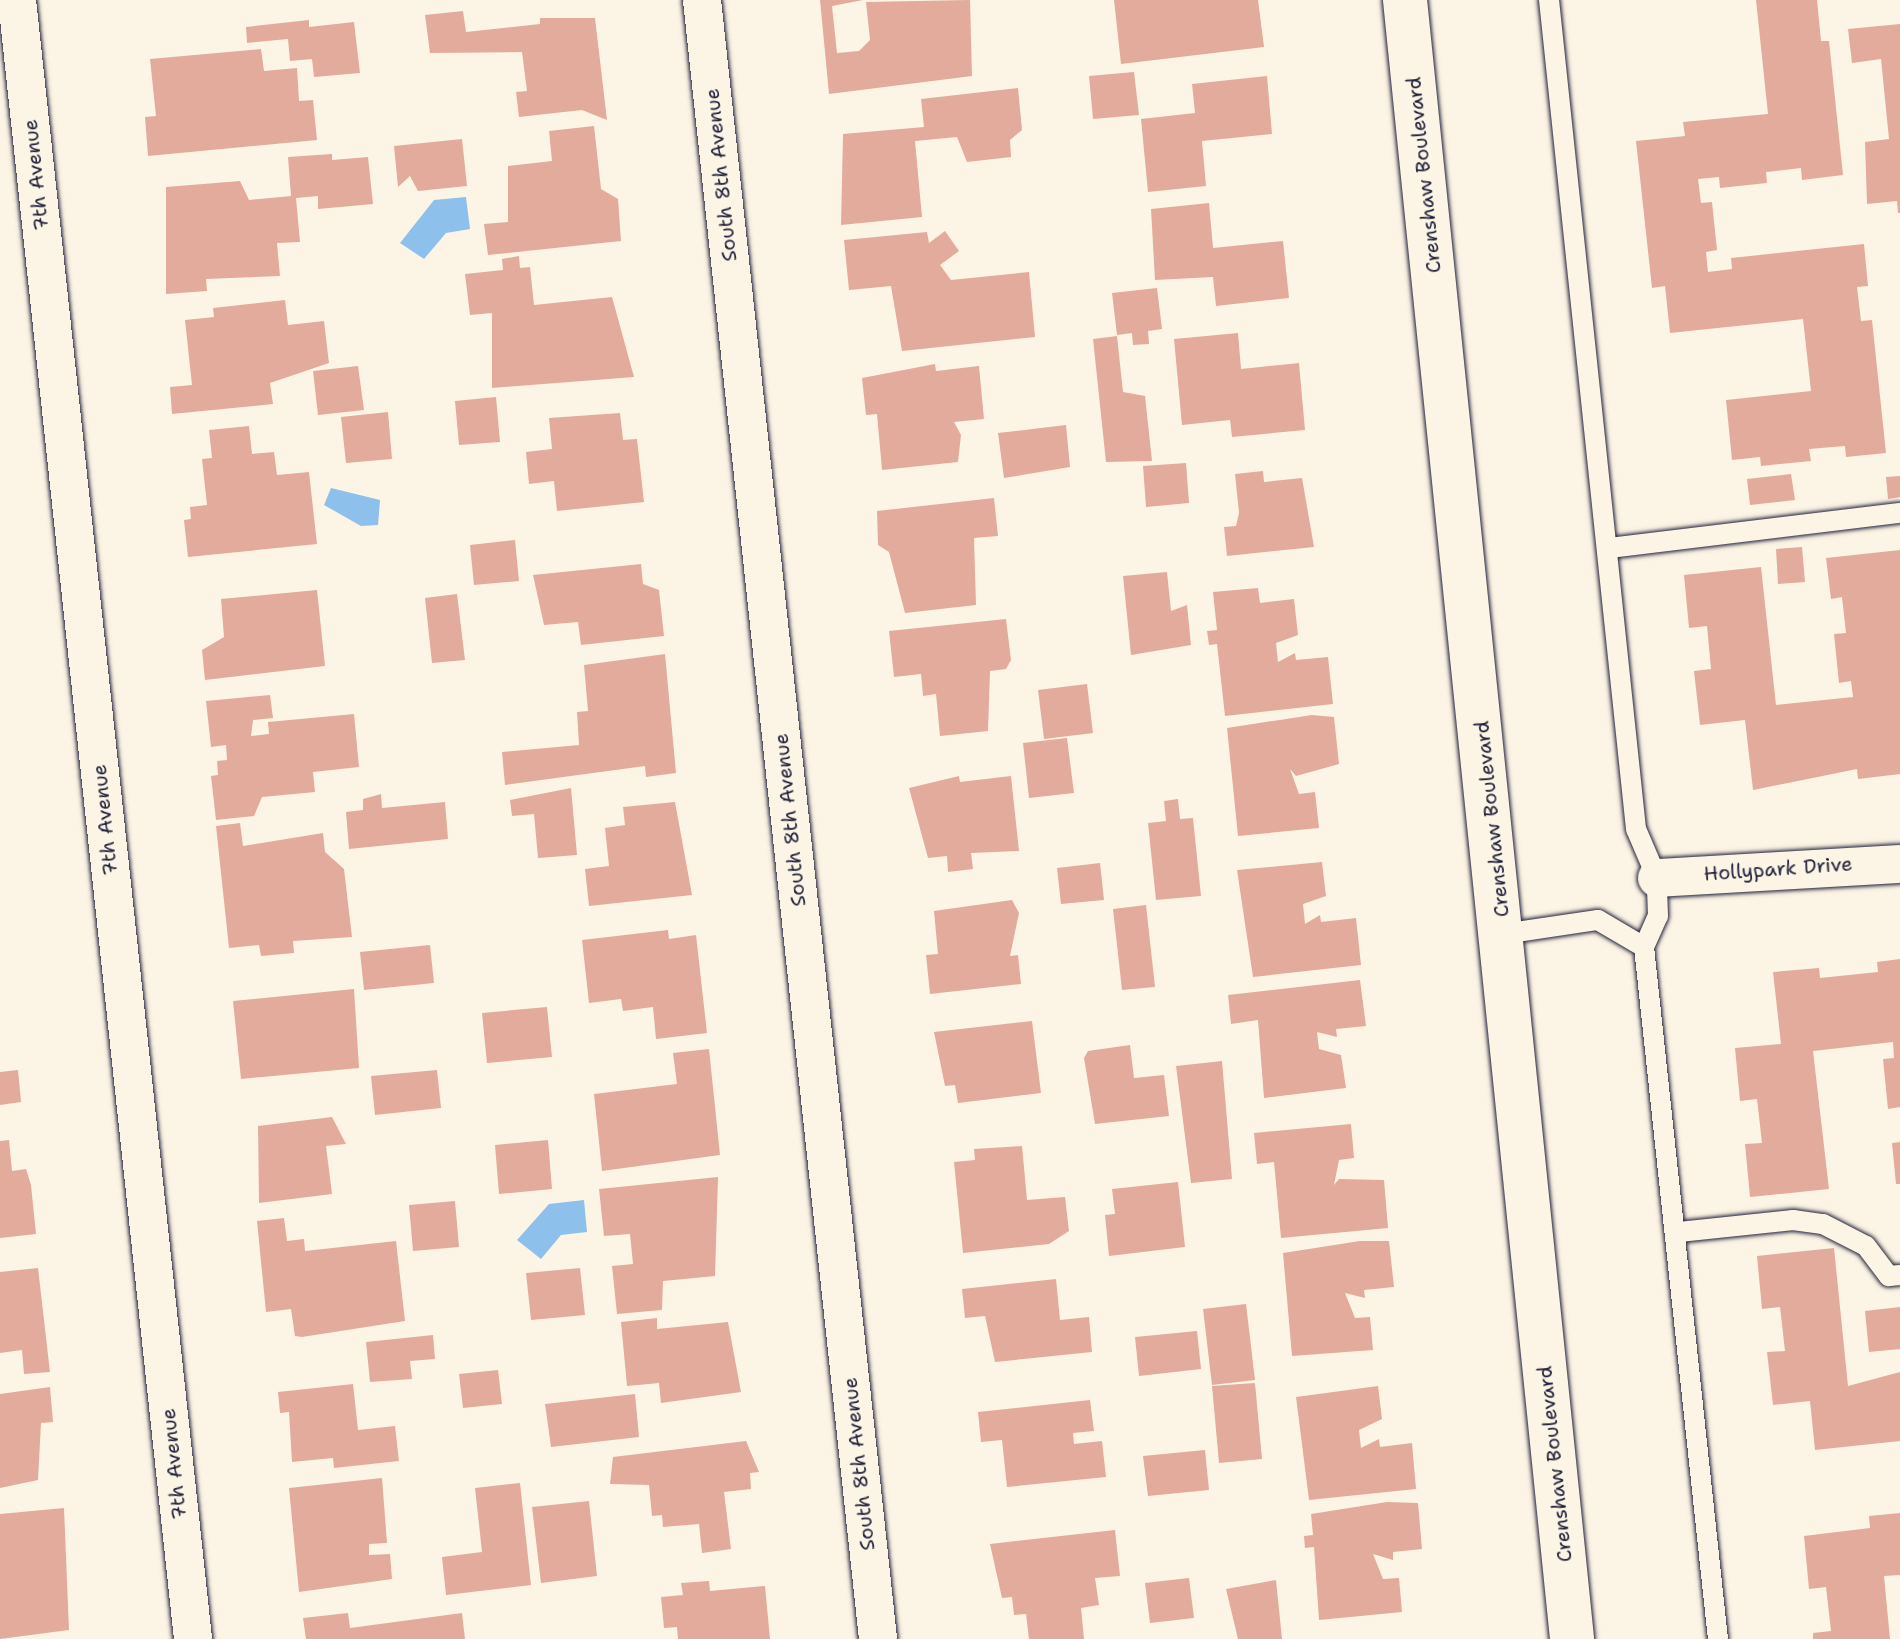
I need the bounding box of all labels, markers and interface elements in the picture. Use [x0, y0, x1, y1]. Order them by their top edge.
street label: Crenshaw Boulevard [1402, 76, 1446, 274]
street label: South 8th Avenue [700, 87, 742, 263]
street label: 7th Avenue [18, 118, 54, 232]
street label: Crenshaw Boulevard [1470, 720, 1514, 918]
street label: South 8th Avenue [769, 732, 811, 908]
street label: 7th Avenue [87, 763, 123, 877]
street label: Hollypark Drive [1703, 852, 1853, 886]
street label: Crenshaw Boulevard [1533, 1365, 1577, 1563]
street label: South 8th Avenue [838, 1376, 880, 1552]
street label: 7th Avenue [156, 1407, 192, 1521]

